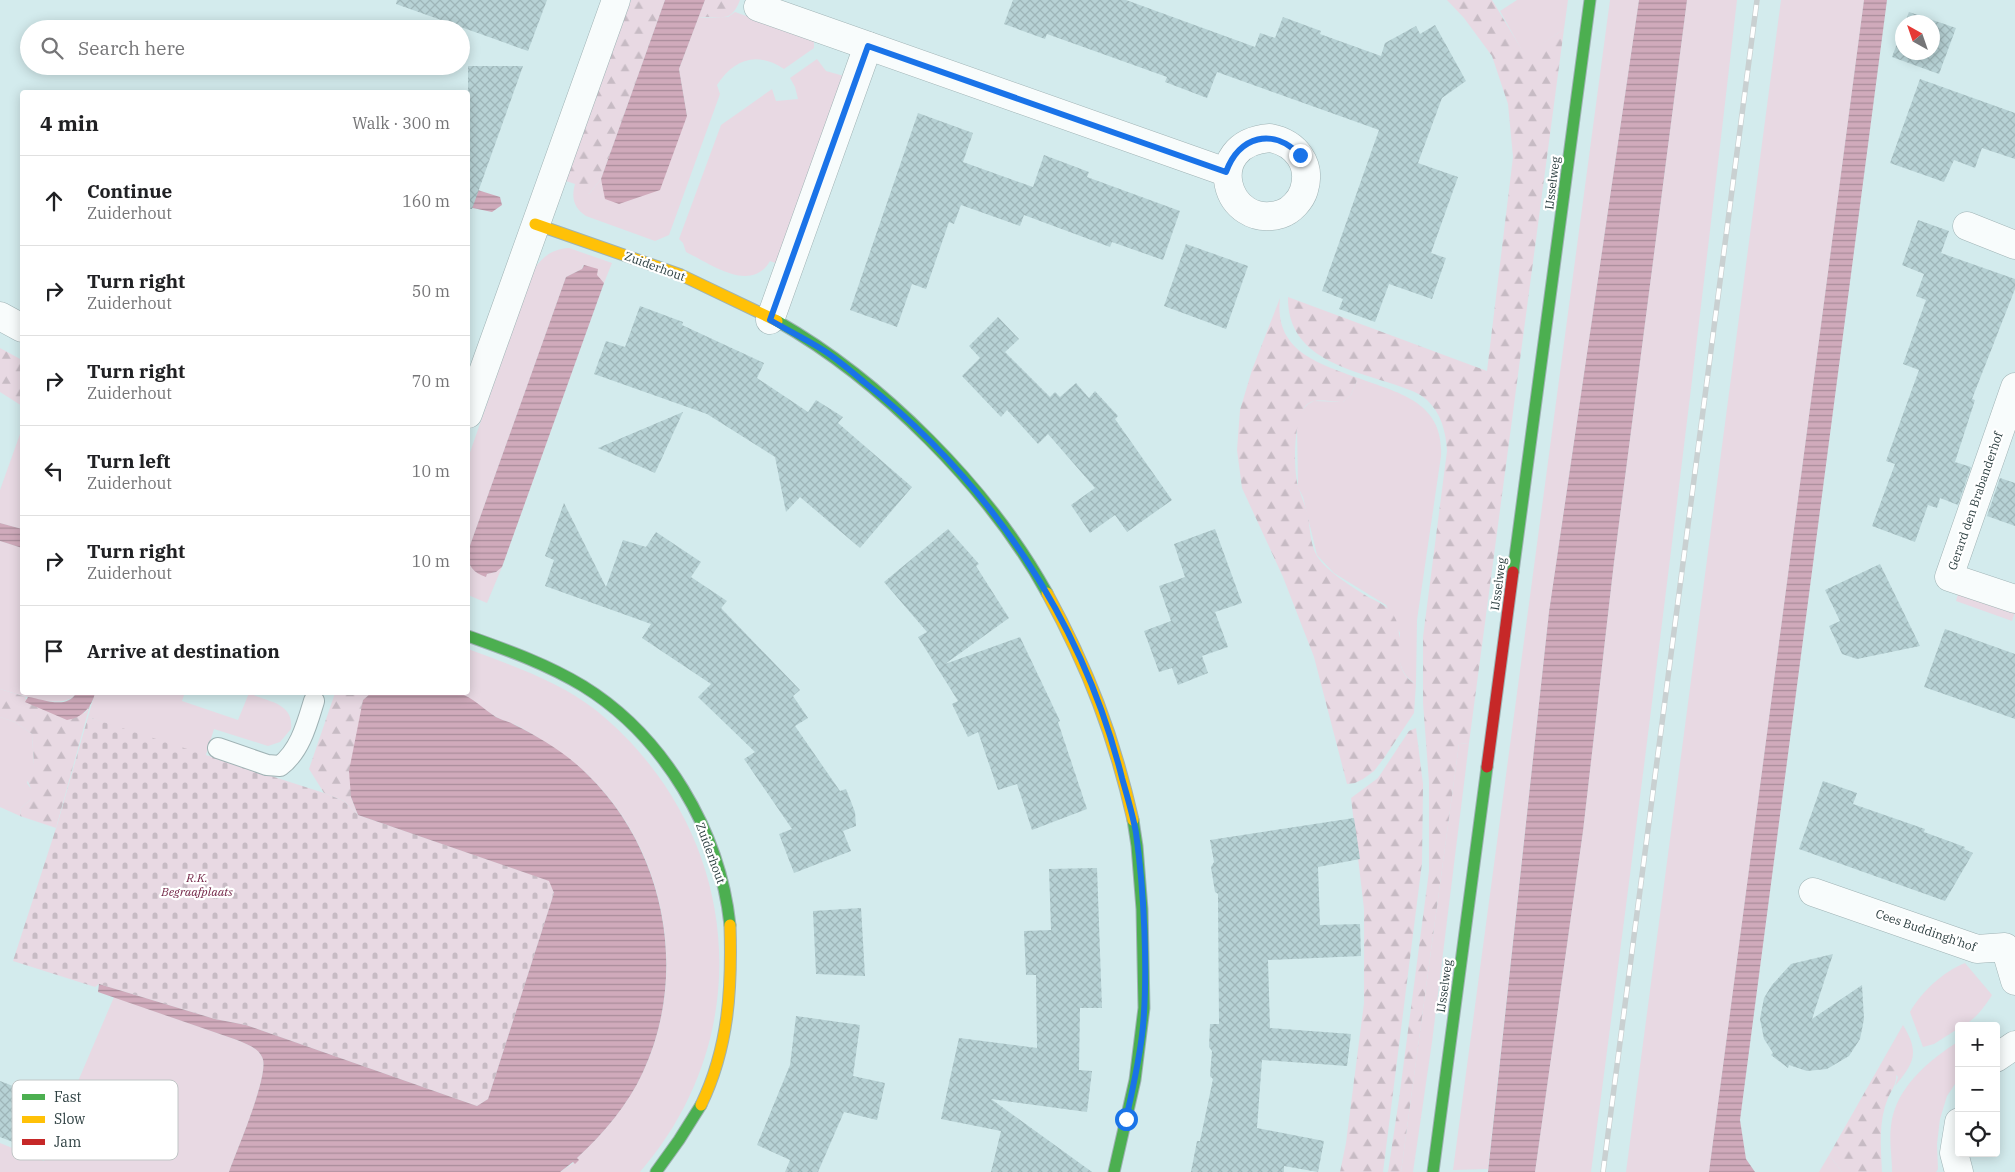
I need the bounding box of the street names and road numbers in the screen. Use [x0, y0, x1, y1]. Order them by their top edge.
street label: IJsselweg [1541, 155, 1563, 210]
street label: Zuiderhout [622, 248, 688, 284]
street label: Gerard den Brabanderhof [1944, 429, 2006, 572]
street label: IJsselweg [1487, 556, 1509, 612]
street label: Zuiderhout [693, 820, 729, 886]
street label: Cees Buddingh'hof [1874, 906, 1979, 955]
street label: IJsselweg [1433, 958, 1455, 1014]

